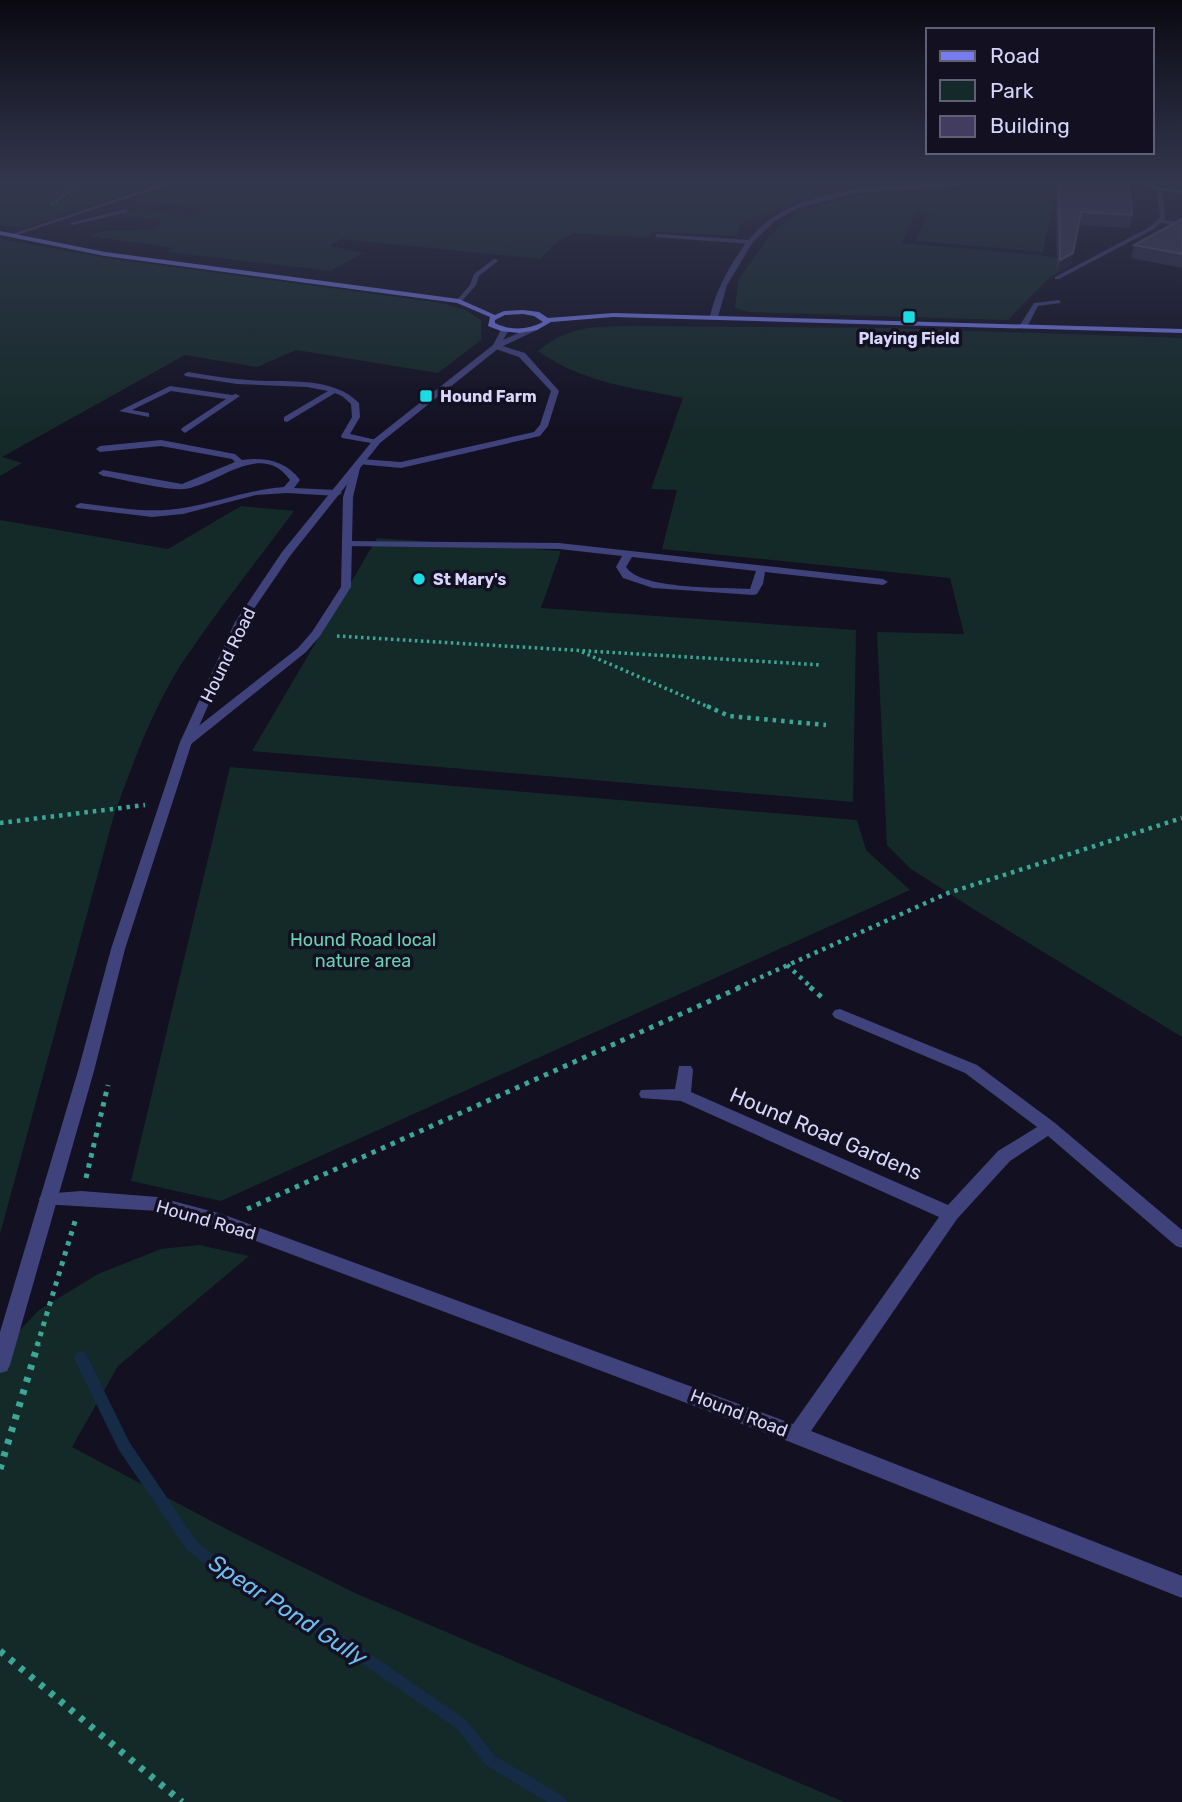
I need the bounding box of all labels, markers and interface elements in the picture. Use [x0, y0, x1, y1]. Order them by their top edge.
legend [926, 28, 1154, 154]
text: Road [990, 43, 1040, 68]
text: Park [990, 78, 1034, 103]
text: Building [990, 113, 1070, 138]
marker: Playing Field [901, 309, 917, 325]
place label: Playing Field [858, 329, 960, 348]
place label: Hound Farm [440, 387, 537, 406]
marker: Hound Farm [418, 388, 434, 404]
place label: St Mary's [433, 570, 507, 589]
marker: St Mary's [411, 571, 427, 587]
street label: Hound Road [196, 604, 260, 706]
park label: Hound Road local nature area [290, 929, 436, 972]
street label: Hound Road Gardens [726, 1082, 926, 1185]
street label: Hound Road [154, 1195, 258, 1245]
street label: Hound Road [687, 1384, 791, 1442]
water label: Spear Pond Gully [204, 1548, 373, 1672]

